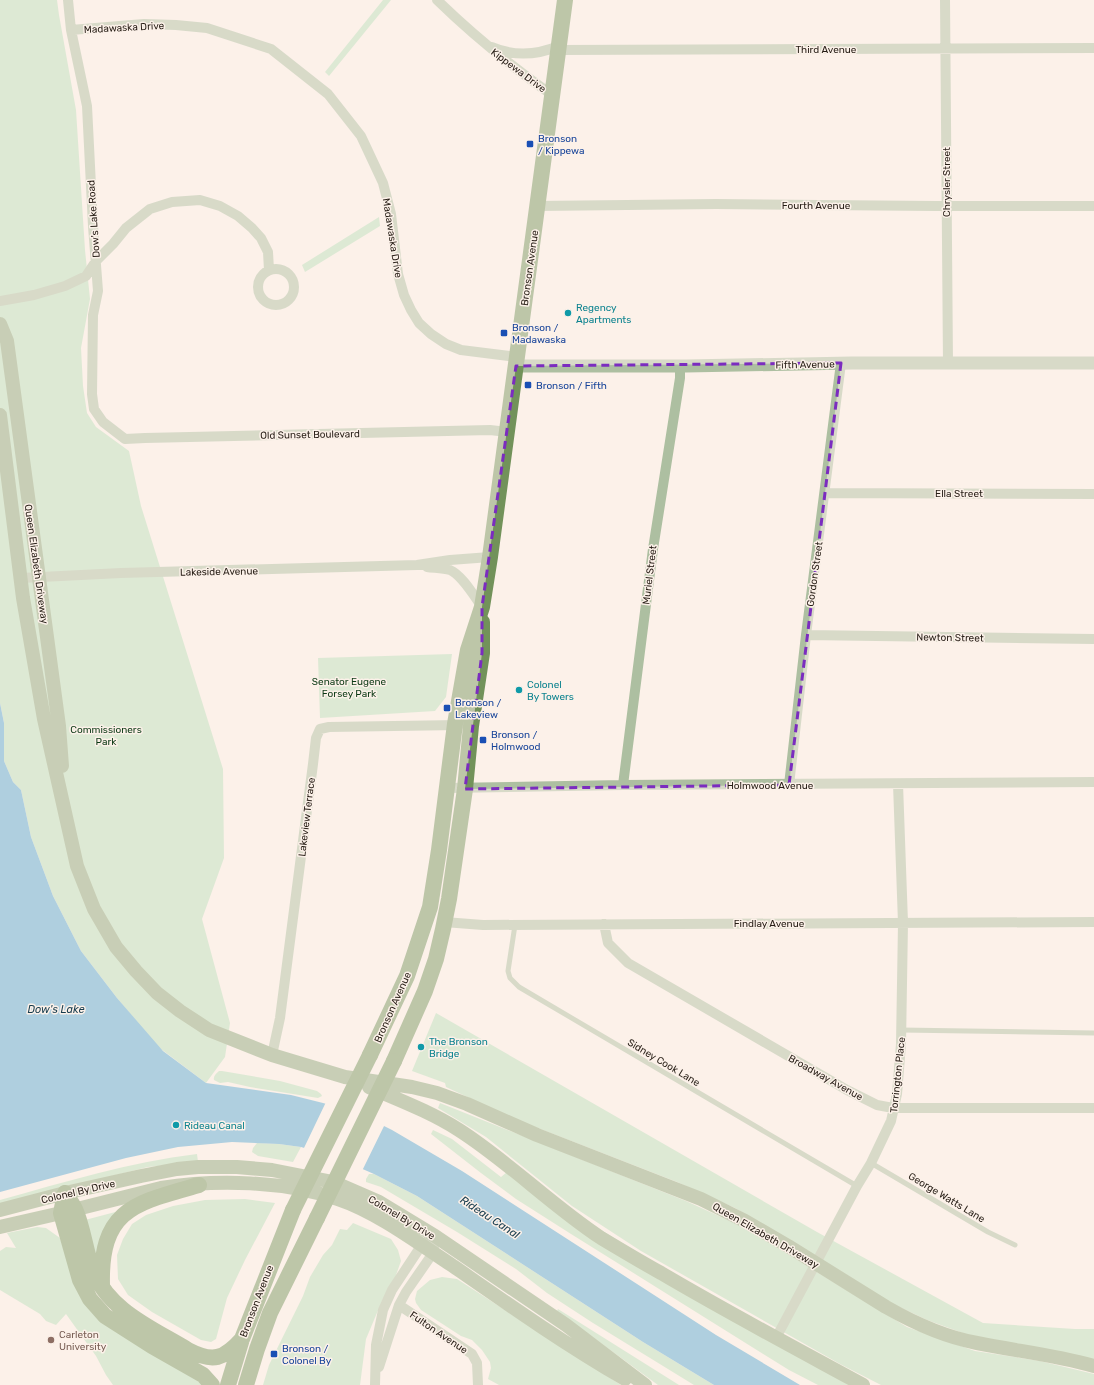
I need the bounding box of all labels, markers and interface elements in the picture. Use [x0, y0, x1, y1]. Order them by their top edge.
street label: Madawaska Drive [84, 20, 165, 36]
street label: Third Avenue [796, 44, 857, 56]
street label: Kippewa Drive [489, 46, 549, 96]
place label: Bronson / Kippewa [538, 133, 584, 157]
marker: Bronson / Kippewa [525, 139, 535, 149]
street label: Chrysler Street [941, 147, 953, 217]
street label: Dow's Lake Road [85, 180, 103, 258]
street label: Madawaska Drive [380, 197, 404, 279]
street label: Fourth Avenue [782, 200, 851, 212]
street label: Bronson Avenue [519, 229, 541, 307]
place label: Regency Apartments [576, 302, 631, 326]
marker: Regency Apartments [563, 308, 573, 318]
place label: Bronson / Madawaska [512, 322, 566, 346]
marker: Bronson / Madawaska [499, 328, 509, 338]
street label: Fifth Avenue [775, 358, 835, 372]
marker: Bronson / Fifth [523, 380, 533, 390]
place label: Bronson / Fifth [536, 380, 607, 392]
street label: Old Sunset Boulevard [260, 428, 360, 442]
street label: Ella Street [935, 488, 983, 500]
street label: Queen Elizabeth Driveway [22, 504, 50, 625]
street label: Gordon Street [805, 541, 825, 607]
street label: Muriel Street [640, 545, 660, 605]
street label: Lakeside Avenue [180, 565, 258, 579]
street label: Newton Street [916, 631, 984, 645]
park label: Senator Eugene Forsey Park [312, 676, 387, 700]
place label: Colonel By Towers [527, 679, 574, 703]
marker: Colonel By Towers [514, 685, 524, 695]
place label: Bronson / Lakeview [455, 697, 502, 721]
marker: Bronson / Lakeview [442, 703, 452, 713]
park label: Commissioners Park [70, 724, 142, 748]
place label: Bronson / Holmwood [491, 729, 540, 753]
marker: Bronson / Holmwood [478, 735, 488, 745]
street label: Lakeview Terrace [296, 777, 318, 857]
street label: Holmwood Avenue [727, 780, 814, 792]
street label: Findlay Avenue [734, 918, 805, 930]
street label: Bronson Avenue [372, 970, 414, 1045]
water label: Dow's Lake [27, 1003, 85, 1016]
place label: The Bronson Bridge [429, 1036, 488, 1060]
street label: Torrington Place [888, 1036, 908, 1114]
street label: Sidney Cook Lane [625, 1037, 702, 1089]
marker: The Bronson Bridge [416, 1042, 426, 1052]
street label: Broadway Avenue [786, 1052, 865, 1104]
marker: Rideau Canal [171, 1120, 181, 1130]
place label: Rideau Canal [184, 1120, 245, 1132]
street label: George Watts Lane [906, 1170, 987, 1226]
street label: Colonel By Drive [40, 1178, 117, 1206]
street label: Colonel By Drive [366, 1193, 437, 1243]
water label: Rideau Canal [458, 1193, 522, 1242]
street label: Queen Elizabeth Driveway [710, 1200, 821, 1271]
street label: Bronson Avenue [238, 1263, 276, 1339]
street label: Fulton Avenue [407, 1309, 470, 1357]
place label: Carleton University [59, 1329, 107, 1353]
marker: Carleton University [46, 1335, 56, 1345]
place label: Bronson / Colonel By [282, 1343, 332, 1367]
marker: Bronson / Colonel By [269, 1349, 279, 1359]

